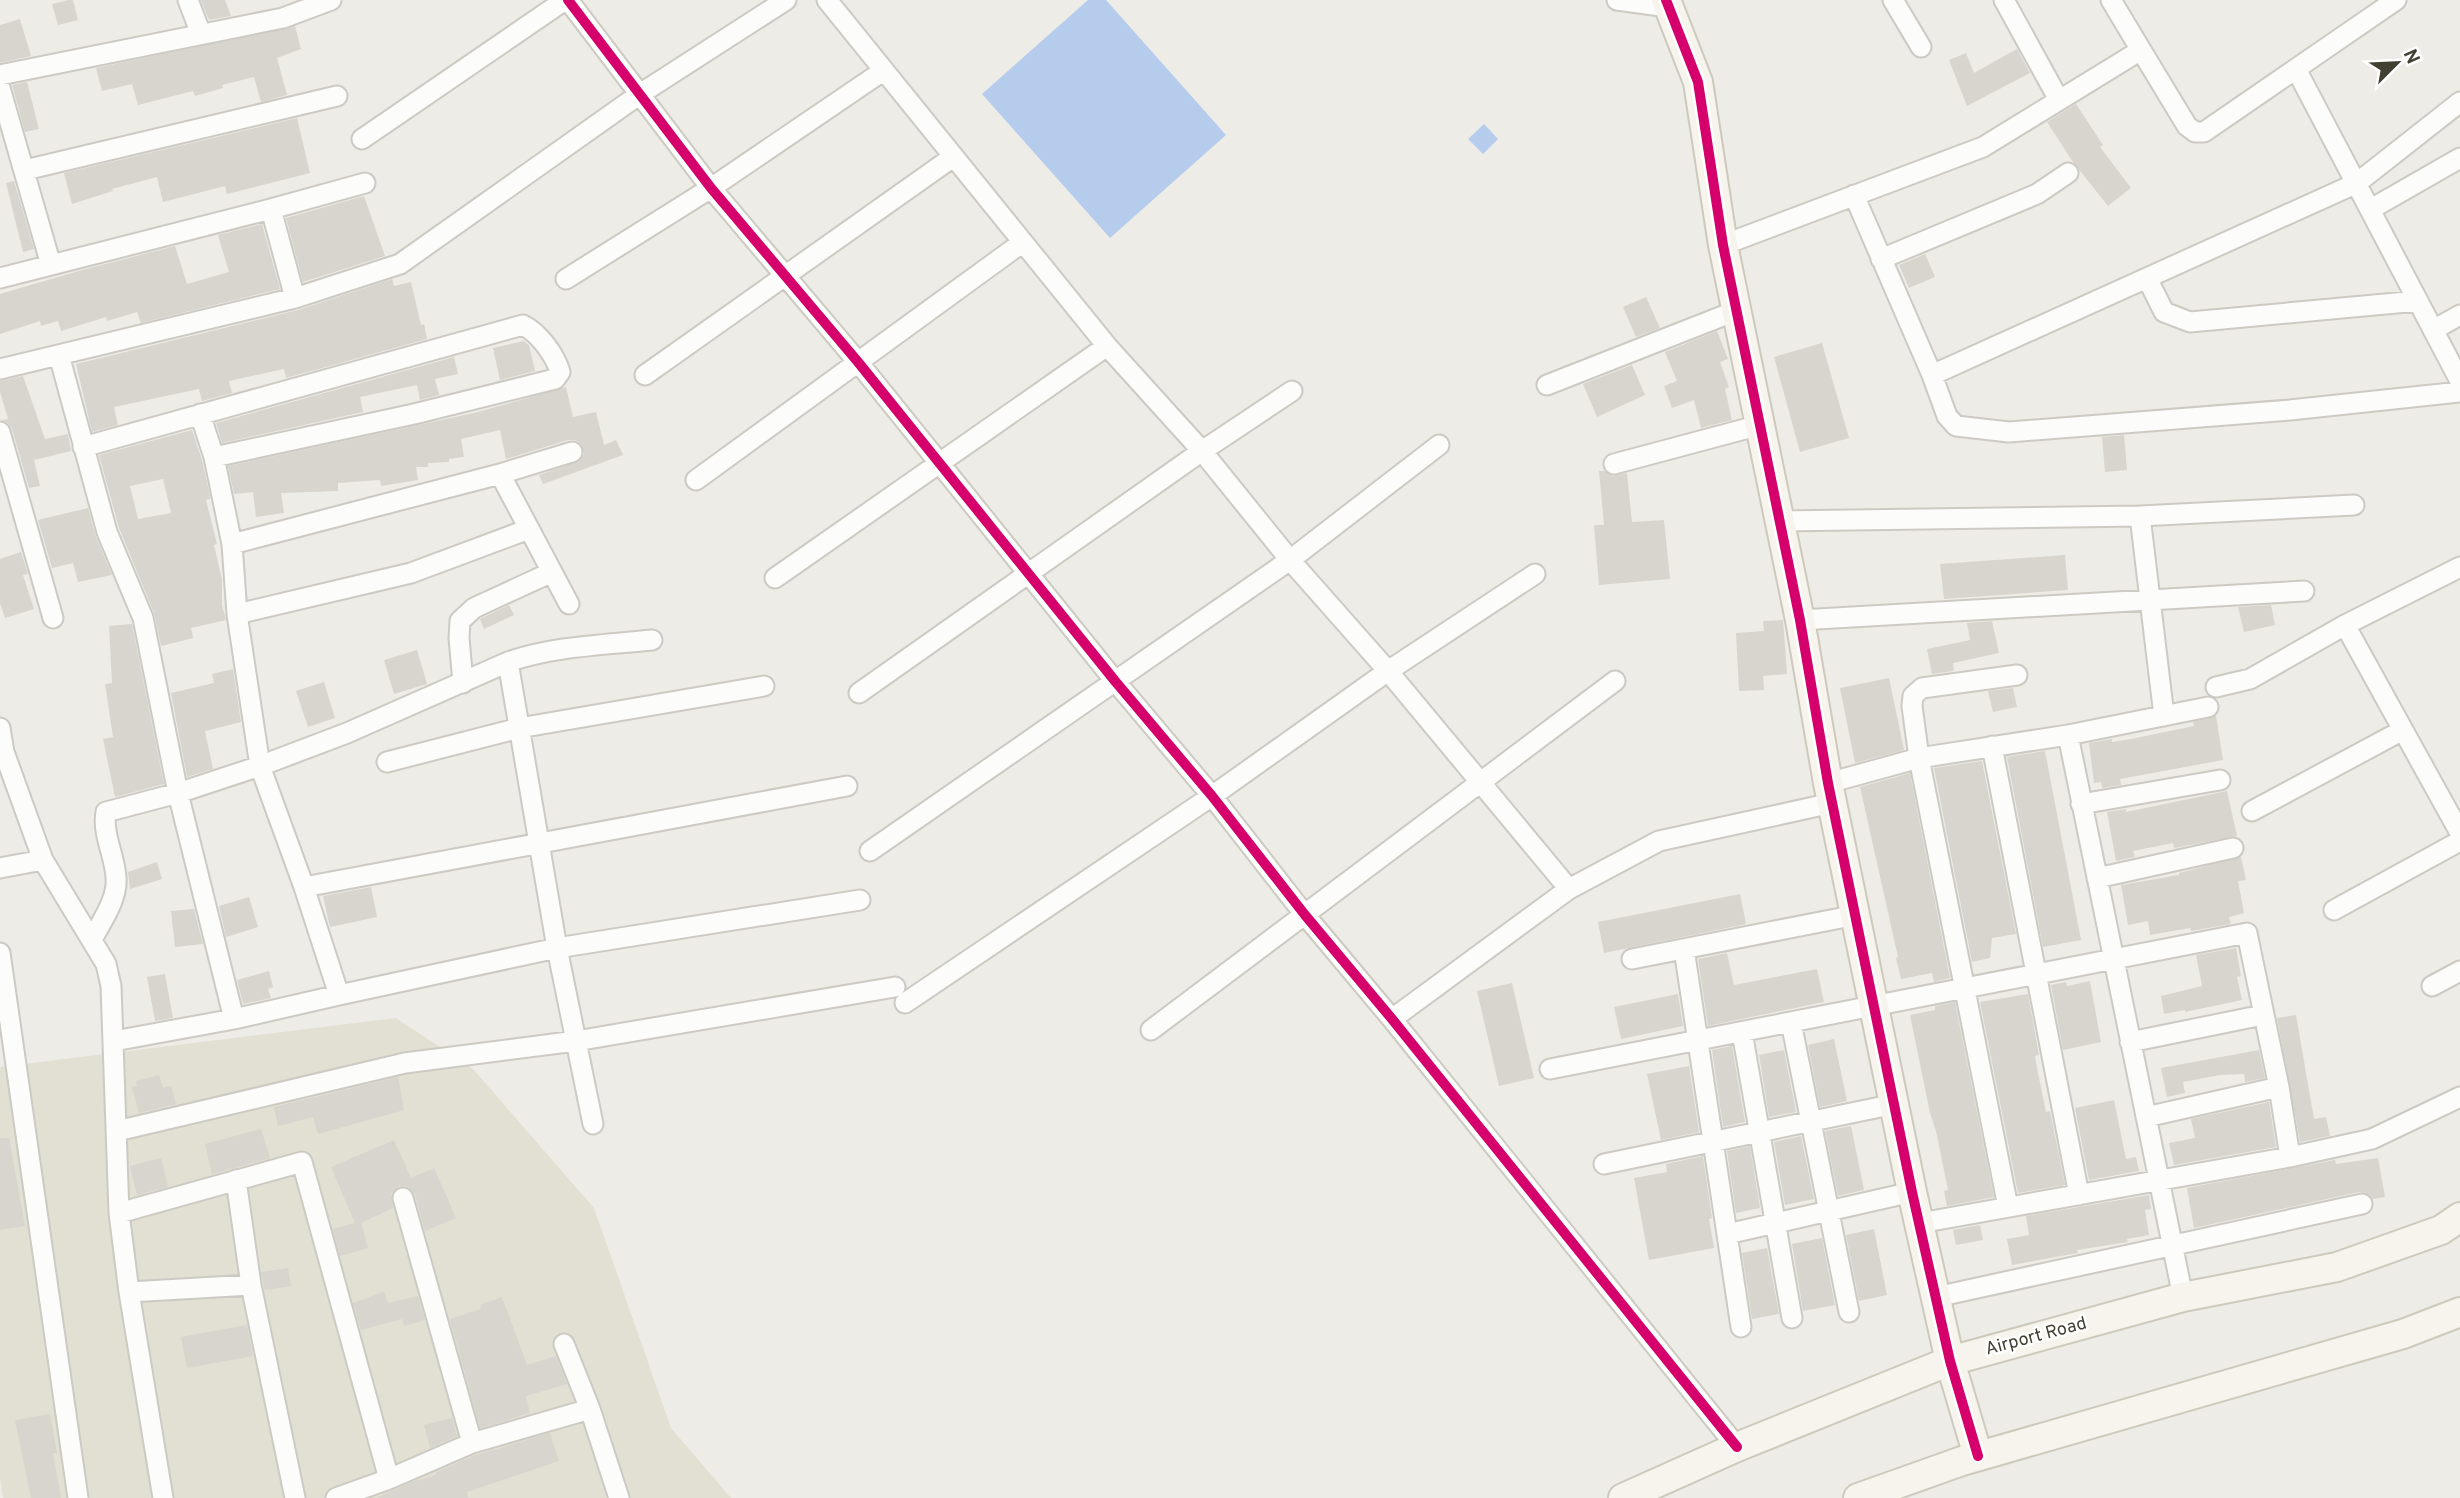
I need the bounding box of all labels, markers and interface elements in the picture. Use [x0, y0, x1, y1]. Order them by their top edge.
north arrow [2362, 28, 2432, 98]
text: N [2397, 46, 2424, 68]
street label: Airport Road [1983, 1312, 2089, 1362]

